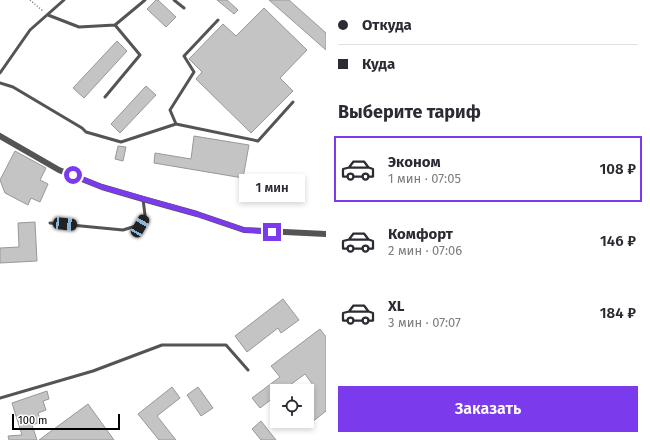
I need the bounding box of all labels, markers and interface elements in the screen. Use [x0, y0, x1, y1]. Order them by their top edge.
text: Откуда [362, 16, 412, 34]
text: Куда [362, 55, 395, 73]
text: Выберите тариф [338, 101, 481, 123]
icon: car [340, 151, 376, 187]
text: Эконом [388, 153, 441, 171]
text: 108 ₽ [599, 160, 636, 178]
route start [64, 166, 82, 184]
text: 1 мин · 07:05 [388, 171, 461, 186]
callout: 1 мин [239, 174, 305, 202]
text: 1 мин [255, 180, 289, 195]
car [129, 213, 151, 239]
car [52, 217, 78, 231]
route end [263, 223, 281, 241]
icon: car [340, 223, 376, 259]
text: Комфорт [388, 225, 453, 243]
text: 146 ₽ [600, 232, 636, 250]
text: 2 мин · 07:06 [388, 243, 462, 258]
icon: car [340, 295, 376, 331]
text: XL [388, 297, 404, 315]
text: 184 ₽ [600, 304, 636, 322]
text: 3 мин · 07:07 [388, 315, 461, 330]
map controls [270, 384, 314, 428]
button: locate [270, 384, 314, 428]
button: Заказать [338, 386, 638, 432]
scale bar [12, 412, 120, 431]
text: 100 m [18, 414, 47, 427]

